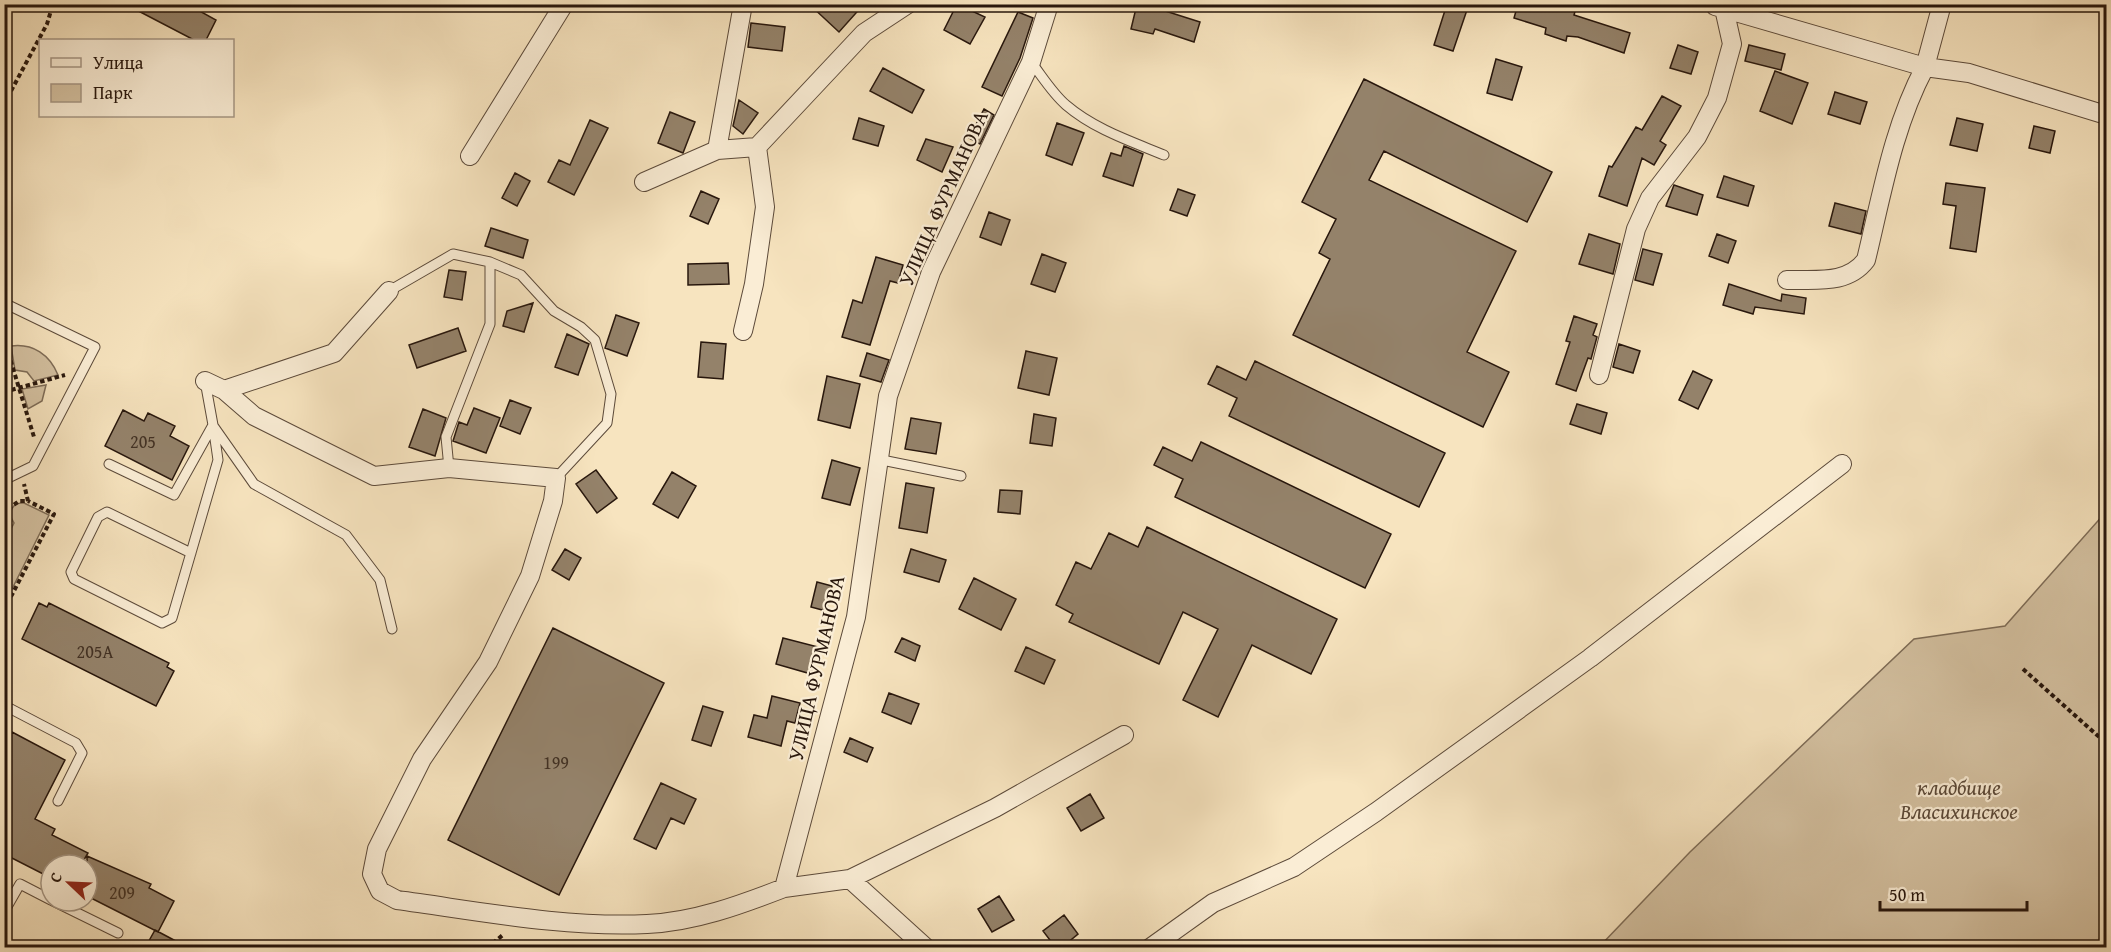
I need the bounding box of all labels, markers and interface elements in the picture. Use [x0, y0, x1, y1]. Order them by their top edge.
legend [39, 39, 234, 117]
text: Улица [93, 49, 144, 76]
text: Парк [93, 79, 133, 106]
street label: УЛИЦА ФУРМАНОВА [890, 105, 996, 291]
house number: 205 [130, 428, 156, 455]
street label: УЛИЦА ФУРМАНОВА [780, 572, 852, 764]
house number: 205А [77, 638, 114, 665]
house number: 199 [543, 749, 569, 776]
park label: кладбище Власихинское [1899, 772, 2018, 827]
north arrow [39, 853, 99, 913]
text: С [42, 868, 68, 886]
scale bar [1880, 874, 2027, 912]
house number: 209 [109, 879, 135, 906]
text: 50 m [1889, 881, 1925, 908]

